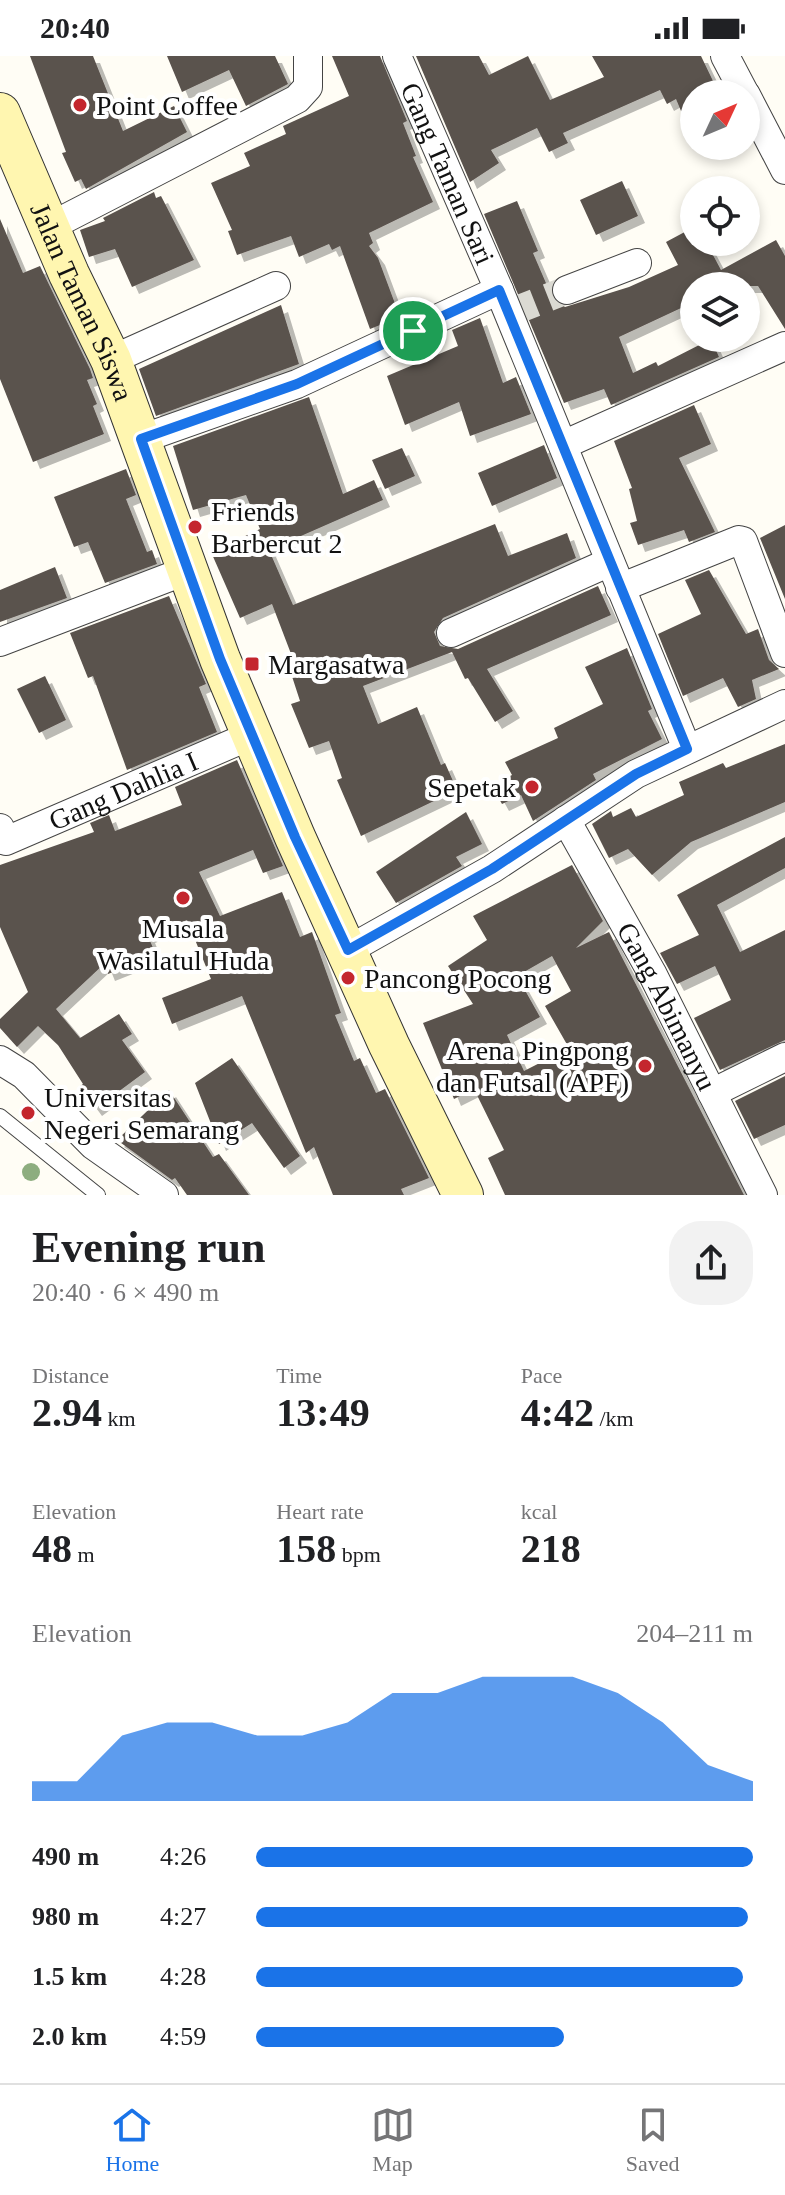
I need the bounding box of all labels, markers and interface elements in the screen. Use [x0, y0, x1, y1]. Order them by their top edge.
text: 20:40 [40, 11, 110, 44]
street label: Gang Taman Sari [395, 78, 501, 269]
north arrow [680, 80, 760, 160]
map controls [680, 80, 760, 352]
place label: Point Coffee [96, 90, 238, 121]
marker: Point Coffee [71, 96, 89, 114]
button: locate [680, 176, 760, 256]
street label: Jalan Taman Siswa [25, 198, 140, 405]
button: layers [680, 272, 760, 352]
pin [379, 297, 447, 365]
icon: arrive [391, 309, 435, 353]
place label: Friends Barbercut 2 [211, 496, 342, 559]
marker: Friends Barbercut 2 [186, 518, 204, 536]
place label: Margasatwa [268, 649, 405, 680]
marker: Margasatwa [243, 655, 261, 673]
street label: Gang Dahlia I [44, 745, 202, 836]
place label: Sepetak [427, 772, 516, 803]
marker: Sepetak [523, 778, 541, 796]
marker: Musala Wasilatul Huda [174, 889, 192, 907]
place label: Musala Wasilatul Huda [97, 913, 270, 976]
street label: Gang Abimanyu [611, 917, 723, 1095]
place label: Pancong Pocong [364, 963, 551, 994]
marker: Pancong Pocong [339, 969, 357, 987]
place label: Arena Pingpong dan Futsal (APF) [436, 1035, 629, 1098]
marker: Arena Pingpong dan Futsal (APF) [636, 1057, 654, 1075]
place label: Universitas Negeri Semarang [44, 1082, 239, 1145]
marker: Universitas Negeri Semarang [19, 1104, 37, 1122]
button: share [669, 1221, 753, 1305]
text: Evening run [32, 1223, 266, 1272]
text: 20:40 · 6 × 490 m [32, 1278, 219, 1307]
text: Distance [32, 1363, 109, 1388]
text: Time [276, 1363, 322, 1388]
text: Pace [521, 1363, 562, 1388]
text: 2.94 [32, 1390, 102, 1435]
text: 13:49 [276, 1390, 370, 1435]
text: 4:42 [521, 1390, 594, 1435]
text: km [102, 1406, 136, 1431]
text: /km [594, 1406, 634, 1431]
text: Elevation [32, 1499, 116, 1524]
text: Heart rate [276, 1499, 364, 1524]
text: kcal [521, 1499, 557, 1524]
text: 48 [32, 1526, 72, 1571]
text: 158 [276, 1526, 336, 1571]
text: 218 [521, 1526, 581, 1571]
text: m [72, 1542, 95, 1567]
text: bpm [336, 1542, 381, 1567]
text: Elevation [32, 1619, 132, 1648]
text: 204–211 m [636, 1619, 753, 1648]
text: 490 m [32, 1842, 99, 1871]
text: 4:26 [160, 1842, 206, 1871]
text: 980 m [32, 1902, 99, 1931]
text: 4:27 [160, 1902, 206, 1931]
text: 1.5 km [32, 1962, 107, 1991]
text: 4:28 [160, 1962, 206, 1991]
text: 2.0 km [32, 2022, 107, 2051]
text: 4:59 [160, 2022, 206, 2051]
tab: Home [106, 2103, 159, 2177]
tab: Map [371, 2103, 415, 2177]
tab: Saved [626, 2103, 679, 2177]

